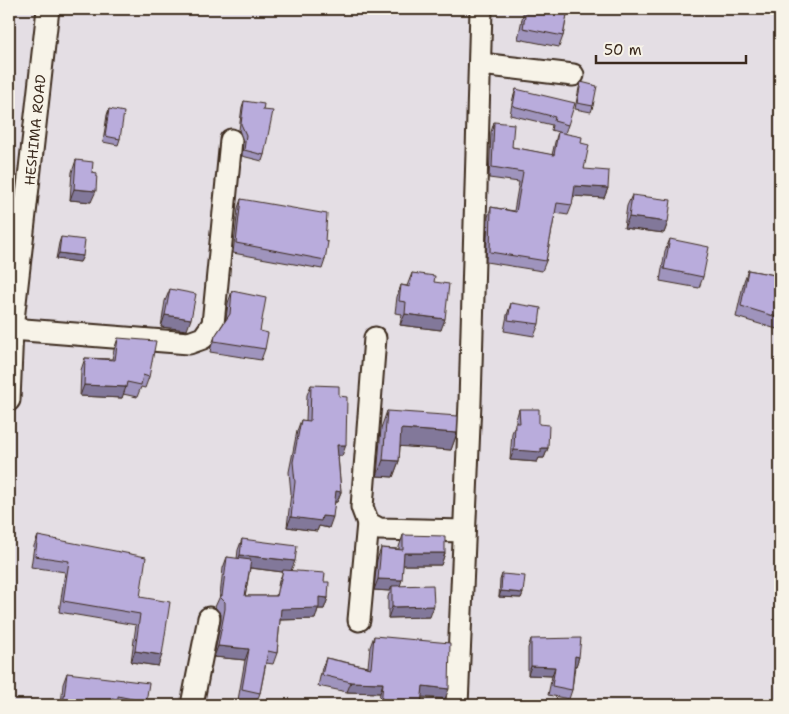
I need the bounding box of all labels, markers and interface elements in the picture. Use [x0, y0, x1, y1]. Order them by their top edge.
scale bar [596, 32, 746, 64]
text: 50 m [604, 40, 642, 60]
street label: HESHIMA ROAD [20, 74, 50, 186]

